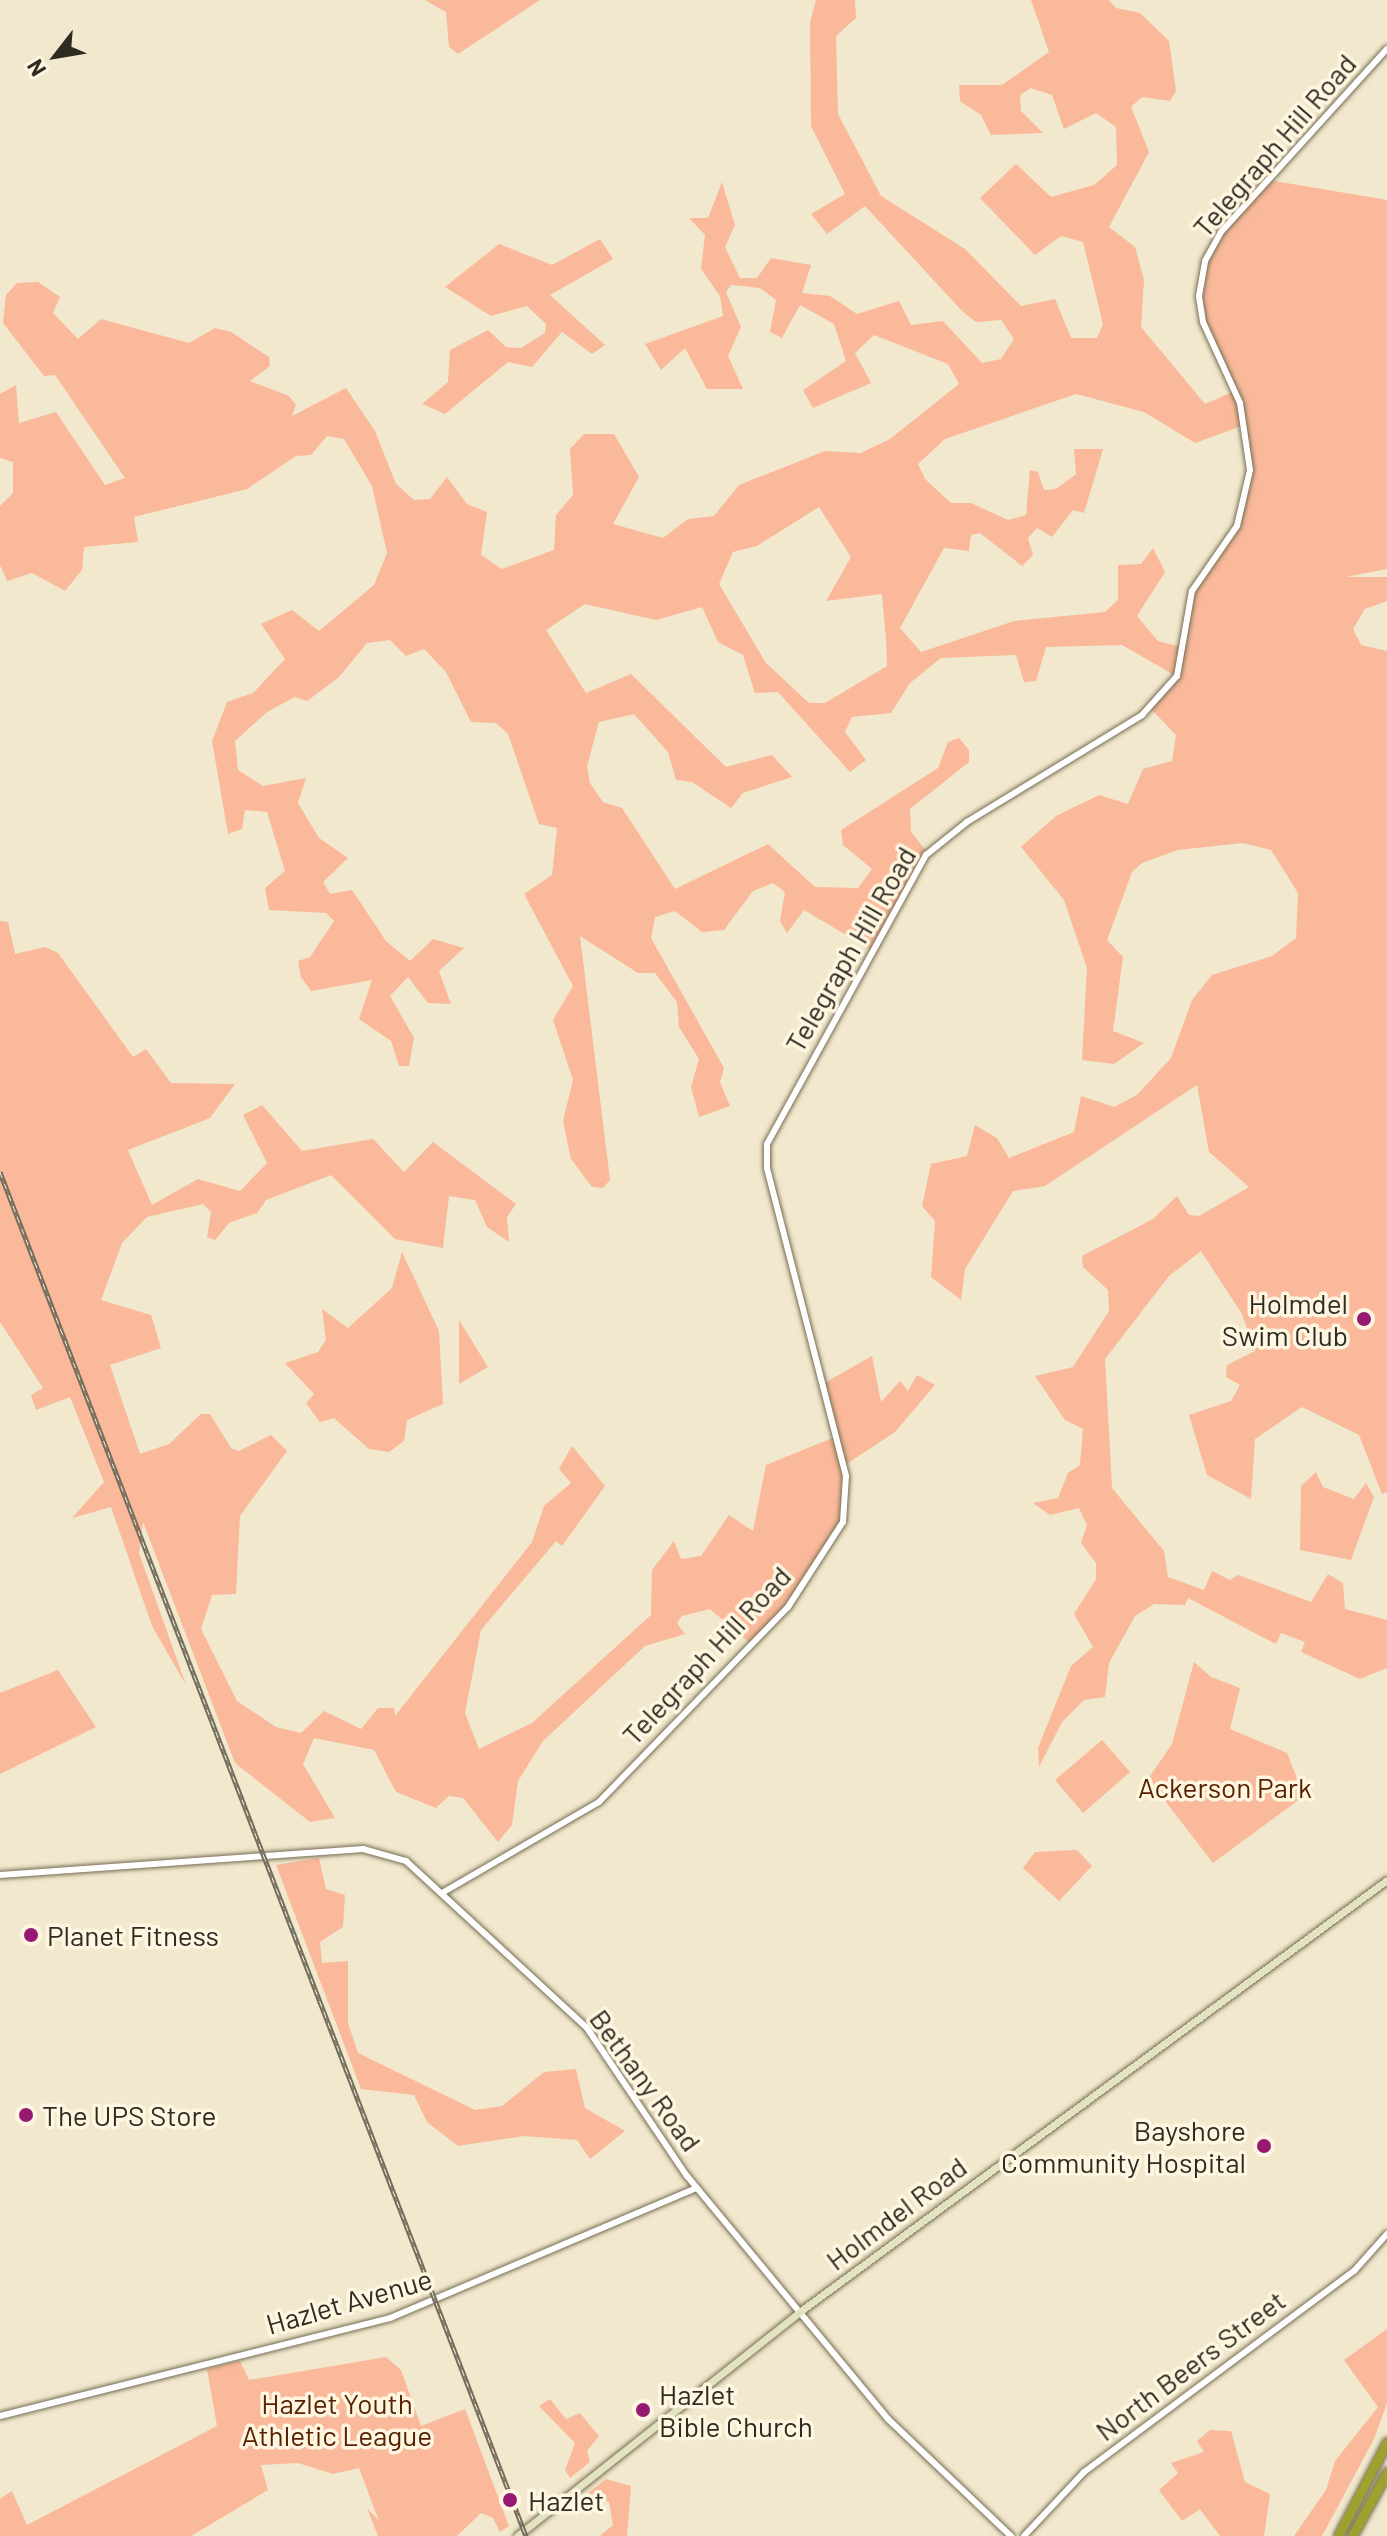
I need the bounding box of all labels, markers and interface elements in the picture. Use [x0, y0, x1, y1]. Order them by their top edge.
north arrow [16, 16, 96, 96]
street label: Telegraph Hill Road [1185, 47, 1363, 243]
text: N [21, 55, 50, 81]
street label: Telegraph Hill Road [778, 840, 922, 1058]
place label: Holmdel Swim Club [1222, 1286, 1348, 1352]
marker: Holmdel Swim Club [1355, 1310, 1373, 1328]
street label: Telegraph Hill Road [615, 1559, 797, 1751]
park label: Ackerson Park [1138, 1770, 1312, 1804]
place label: Planet Fitness [47, 1918, 219, 1952]
marker: Planet Fitness [22, 1926, 40, 1944]
street label: Bethany Road [583, 2003, 709, 2157]
place label: The UPS Store [42, 2098, 216, 2132]
marker: The UPS Store [17, 2106, 35, 2124]
place label: Bayshore Community Hospital [1001, 2113, 1246, 2179]
marker: Bayshore Community Hospital [1253, 2135, 1275, 2157]
street label: Holmdel Road [819, 2149, 973, 2277]
street label: Hazlet Avenue [262, 2261, 436, 2341]
street label: North Beers Street [1089, 2283, 1291, 2447]
place label: Hazlet Bible Church [659, 2377, 813, 2443]
park label: Hazlet Youth Athletic League [242, 2386, 432, 2452]
marker: Hazlet Bible Church [634, 2401, 652, 2419]
place label: Hazlet [528, 2483, 604, 2517]
marker: Hazlet [499, 2489, 521, 2511]

